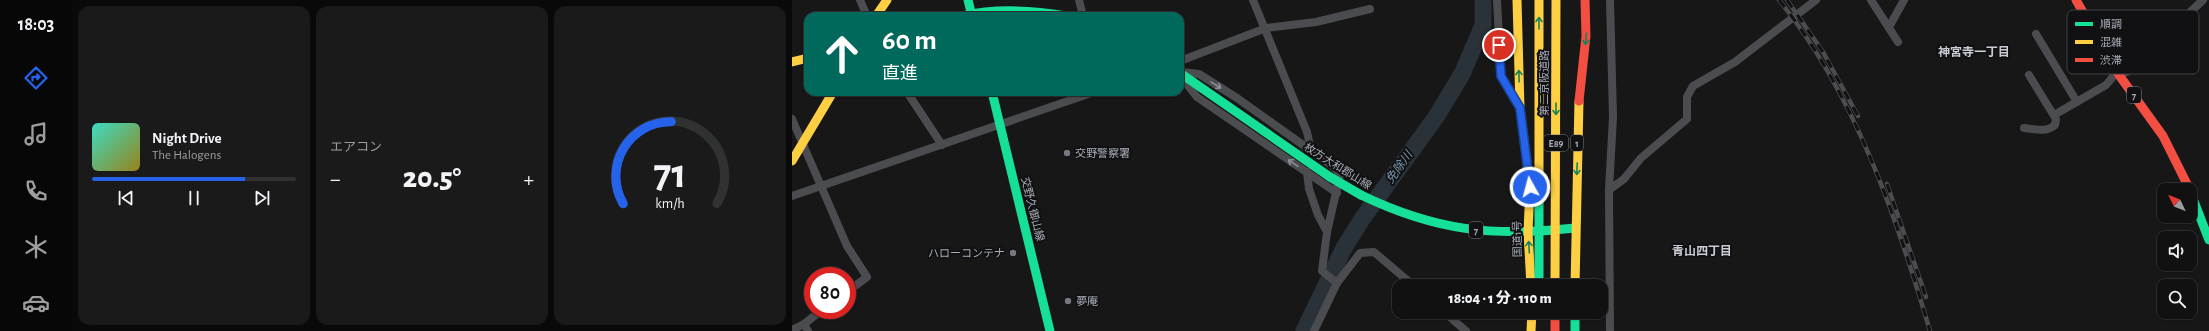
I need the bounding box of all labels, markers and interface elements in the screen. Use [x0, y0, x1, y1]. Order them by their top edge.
legend [2067, 10, 2199, 74]
text: 18:03 [18, 16, 54, 34]
one-way arrow [1535, 17, 1543, 30]
text: 順調 [2100, 19, 2122, 30]
text: 60 m [882, 27, 937, 55]
icon: ahead [816, 28, 868, 80]
pin [1482, 28, 1516, 62]
one-way arrow [1582, 32, 1589, 45]
icon: arrive [1488, 34, 1510, 56]
text: 混雑 [2100, 36, 2122, 48]
district label: 神宮寺一丁目 [1938, 45, 2010, 58]
street label: 第二京阪道路 [1538, 50, 1550, 116]
text: 渋滞 [2100, 55, 2122, 66]
icon: directions [22, 64, 50, 92]
text: 直進 [882, 65, 918, 83]
one-way arrow [1515, 70, 1523, 83]
one-way arrow [1210, 81, 1222, 89]
road number: 7 [2127, 87, 2141, 103]
one-way arrow [1552, 102, 1560, 115]
icon: music [22, 120, 50, 148]
text: Night Drive [152, 131, 222, 146]
road number: E89 [1544, 135, 1568, 151]
road number: 1 [1571, 135, 1583, 151]
text: エアコン [330, 141, 382, 154]
street label: 枚方大和郡山線 [1302, 141, 1374, 191]
place label: 交野警察署 [1075, 147, 1130, 159]
water label: 免除川 [1383, 147, 1416, 185]
marker: 交野警察署 [1062, 148, 1072, 158]
text: The Halogens [152, 149, 221, 162]
text: 71 [654, 153, 686, 194]
one-way arrow [1288, 159, 1299, 167]
one-way arrow [1573, 162, 1580, 175]
text: 20.5° [403, 163, 461, 193]
position arrow [1509, 166, 1551, 208]
text: − [330, 168, 341, 190]
text: + [523, 168, 534, 190]
street label: 交野久御山線 [1019, 176, 1047, 242]
icon: phone [22, 177, 50, 205]
north arrow [2157, 183, 2197, 223]
map controls [2157, 183, 2197, 319]
icon: previous [115, 187, 137, 209]
icon: pause [183, 187, 205, 209]
icon: next [251, 187, 273, 209]
text: km/h [655, 196, 685, 210]
street label: 国道1号 [1511, 220, 1523, 258]
road number: 7 [1469, 222, 1483, 238]
button: sound [2157, 231, 2197, 271]
icon: climate [22, 233, 50, 261]
one-way arrow [1525, 241, 1532, 254]
district label: 青山四丁目 [1672, 245, 1732, 257]
place label: ハローコンテナ [928, 248, 1005, 259]
marker: ハローコンテナ [1008, 248, 1018, 258]
speed limit sign: 80 [804, 267, 856, 319]
button: search [2157, 279, 2197, 319]
icon: car [22, 289, 50, 317]
text: 18:04 · 1 分 · 110 m [1448, 291, 1552, 306]
marker: 夢庵 [1063, 296, 1073, 306]
place label: 夢庵 [1076, 296, 1098, 307]

